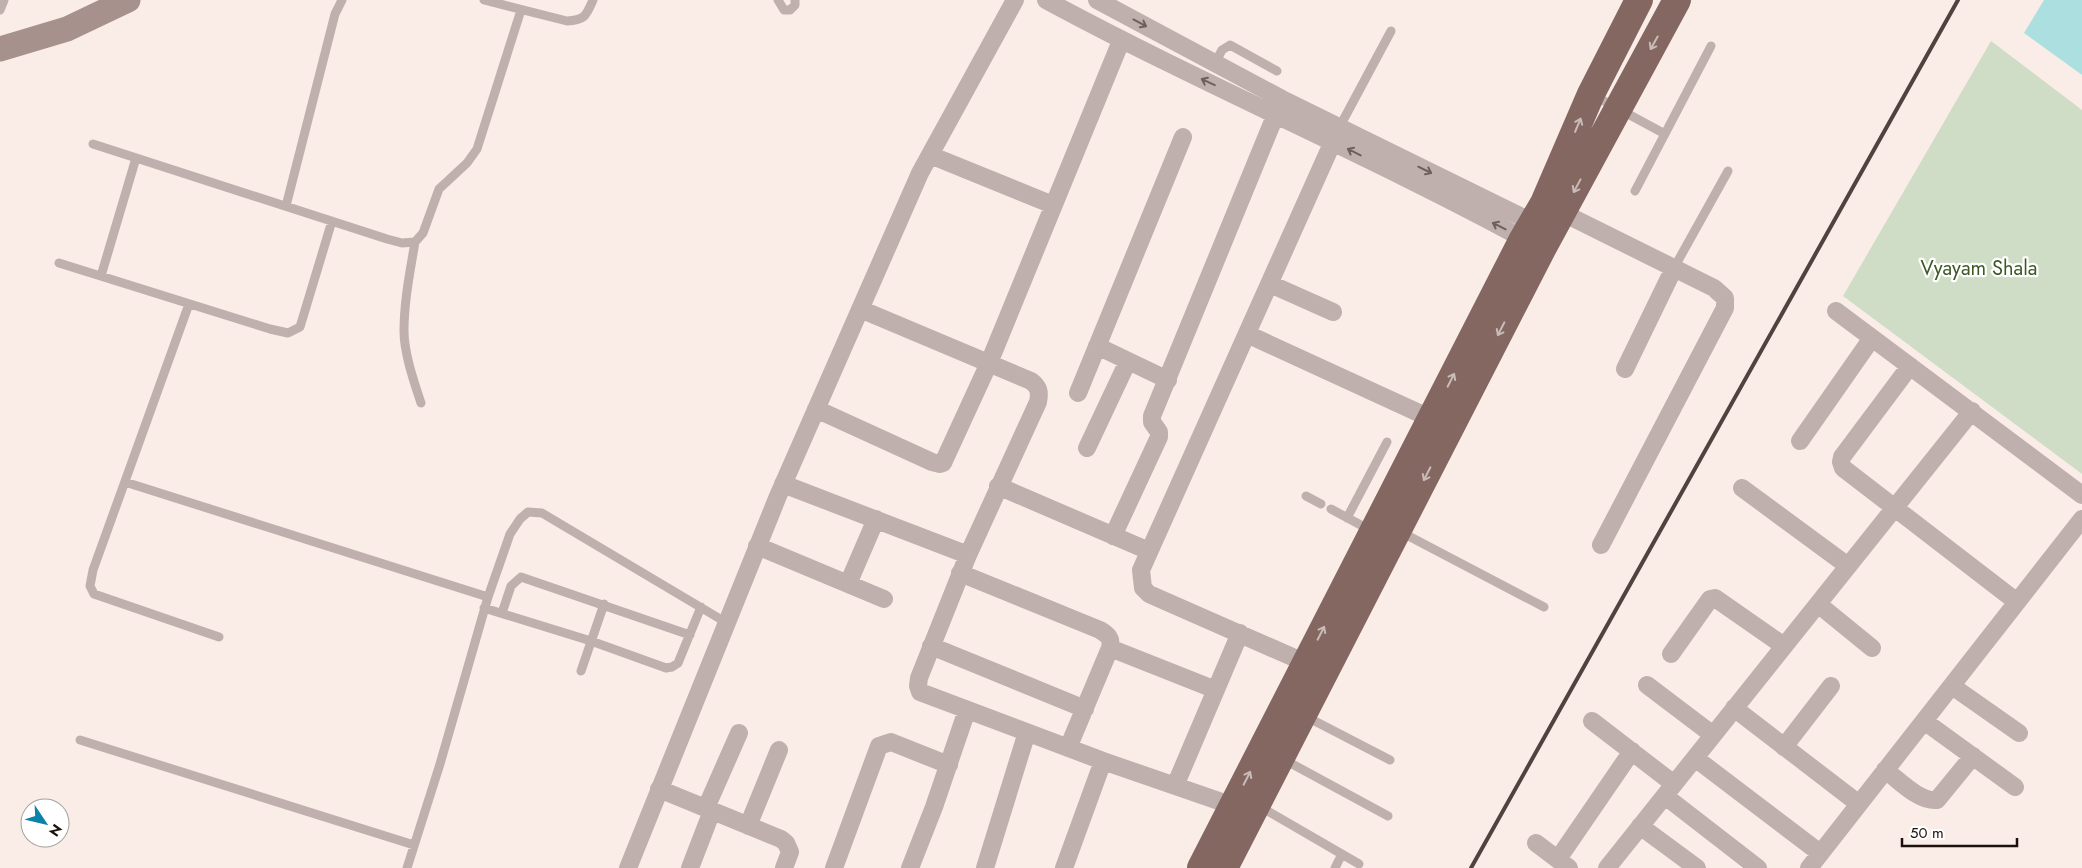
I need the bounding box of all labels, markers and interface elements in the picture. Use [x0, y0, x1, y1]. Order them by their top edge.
one-way arrow [1133, 18, 1148, 28]
one-way arrow [1649, 35, 1659, 50]
one-way arrow [1201, 77, 1216, 86]
one-way arrow [1573, 118, 1583, 133]
one-way arrow [1347, 147, 1362, 157]
one-way arrow [1417, 165, 1432, 175]
one-way arrow [1572, 178, 1581, 193]
one-way arrow [1492, 221, 1507, 230]
park label: Vyayam Shala [1921, 254, 2037, 283]
one-way arrow [1496, 322, 1506, 337]
one-way arrow [1447, 373, 1456, 388]
one-way arrow [1422, 466, 1431, 481]
one-way arrow [1316, 626, 1326, 641]
one-way arrow [1243, 771, 1252, 786]
north arrow [20, 798, 70, 848]
scale bar [1902, 816, 2017, 848]
text: N [44, 820, 67, 841]
text: 50 m [1910, 822, 1944, 844]

